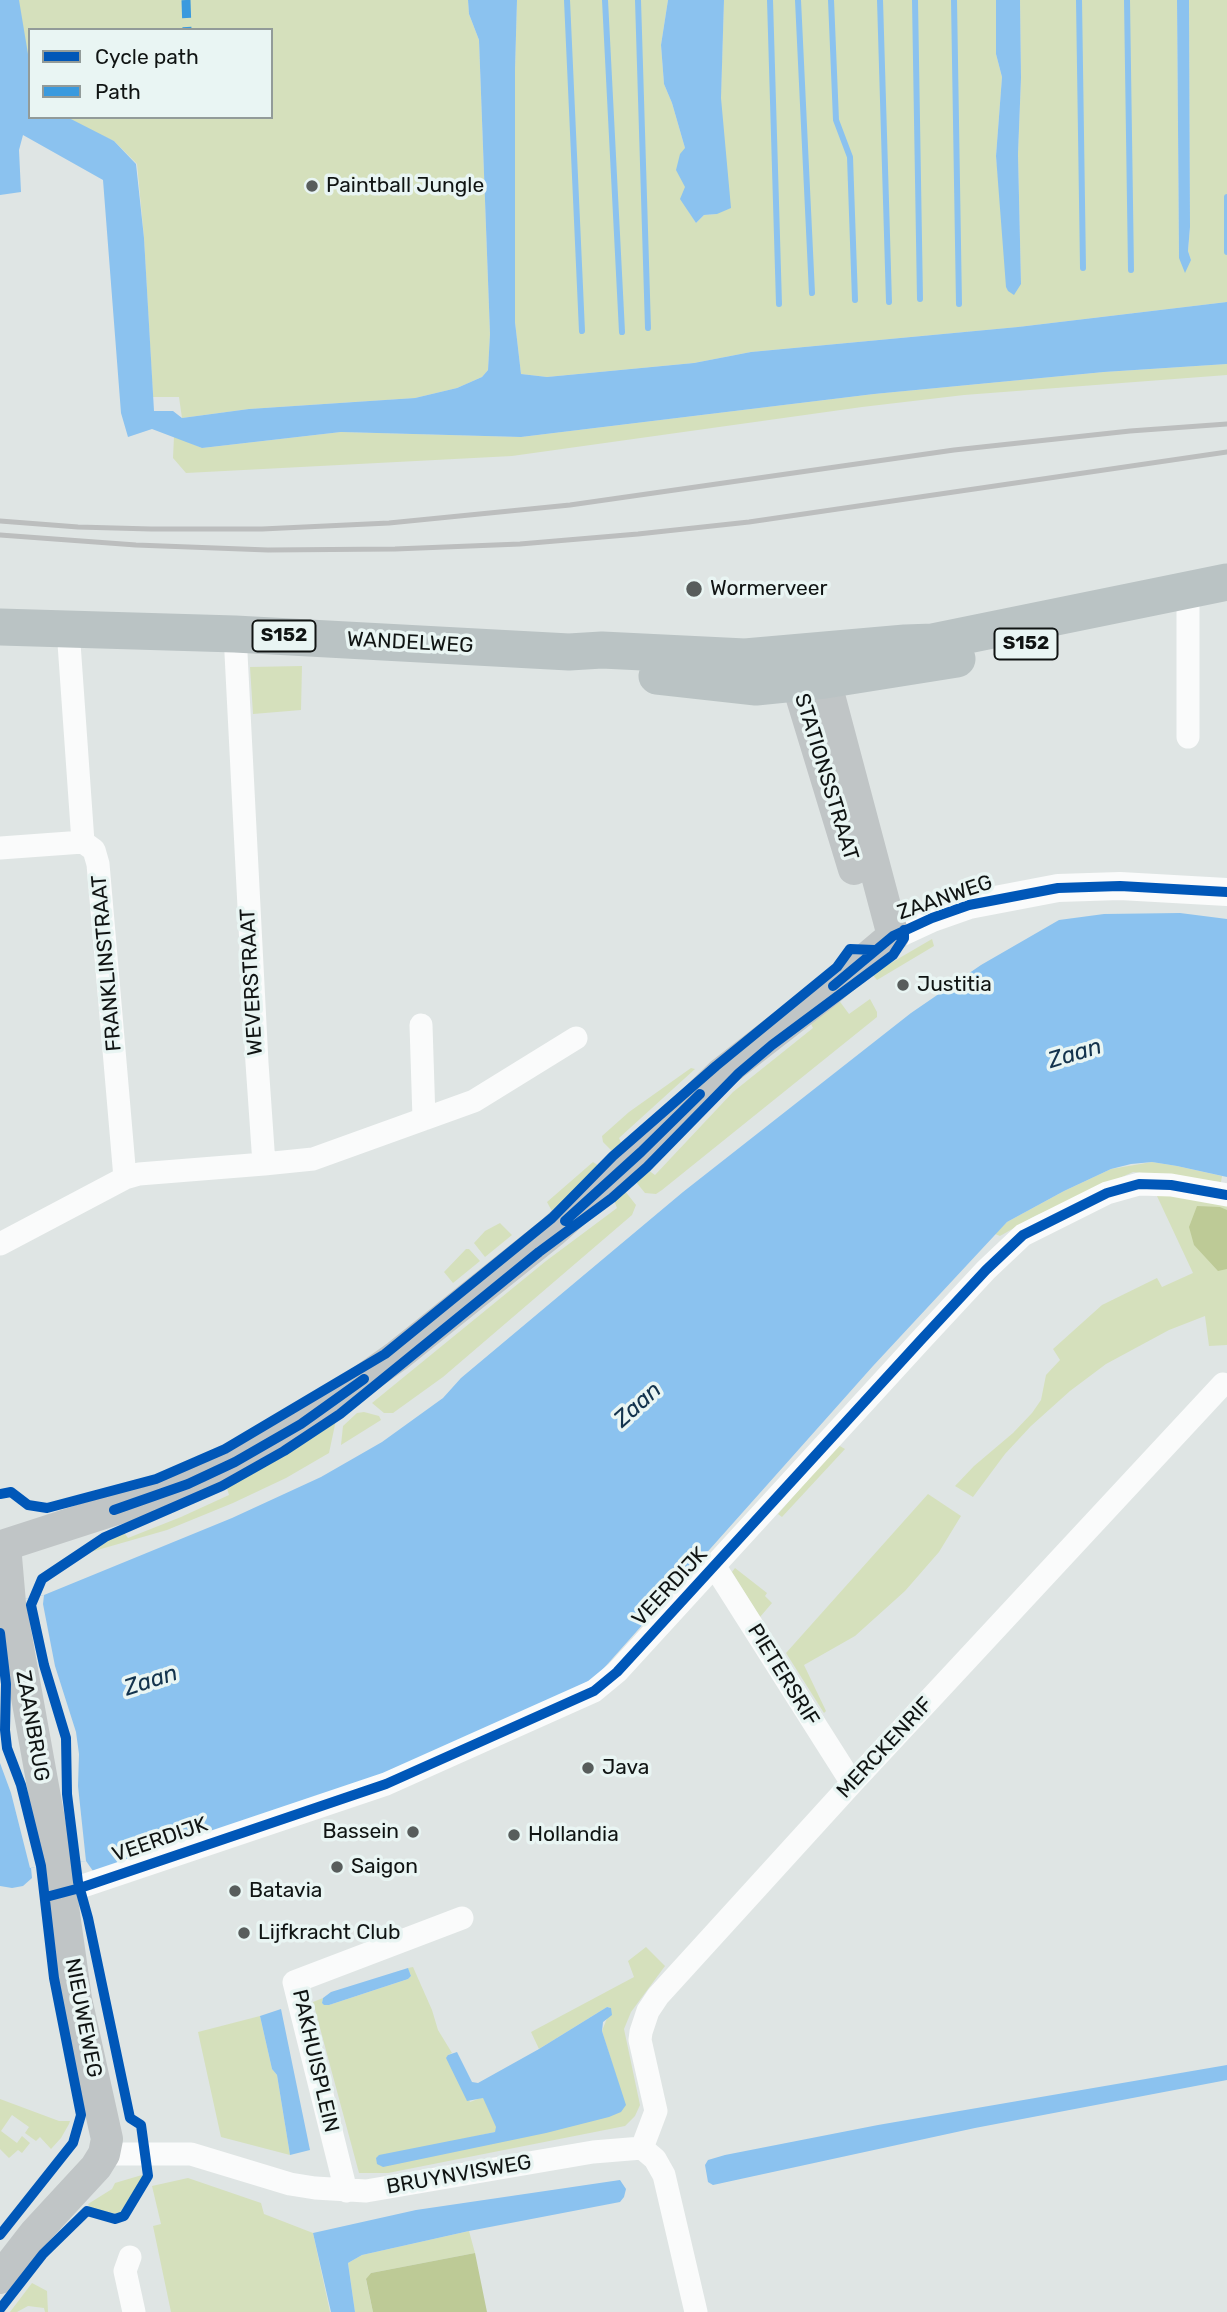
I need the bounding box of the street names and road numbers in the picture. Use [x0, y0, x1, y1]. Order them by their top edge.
road number: S152 [252, 621, 316, 652]
street label: WANDELWEG [346, 627, 474, 659]
road number: S152 [995, 628, 1058, 660]
street label: STATIONSSTRAAT [789, 690, 863, 864]
street label: ZAANWEG [894, 870, 996, 926]
street label: FRANKLINSTRAAT [87, 874, 127, 1052]
street label: WEVERSTRAAT [236, 908, 268, 1056]
street label: VEERDIJK [627, 1542, 713, 1632]
street label: PIETERSRIF [742, 1619, 824, 1731]
street label: ZAANBRUG [10, 1669, 54, 1783]
street label: MERCKENRIF [832, 1692, 938, 1804]
street label: VEERDIJK [109, 1812, 211, 1868]
street label: NIEUWEWEG [59, 1956, 107, 2080]
street label: PAKHUISPLEIN [286, 1987, 344, 2135]
street label: BRUYNVISWEG [385, 2150, 533, 2200]

